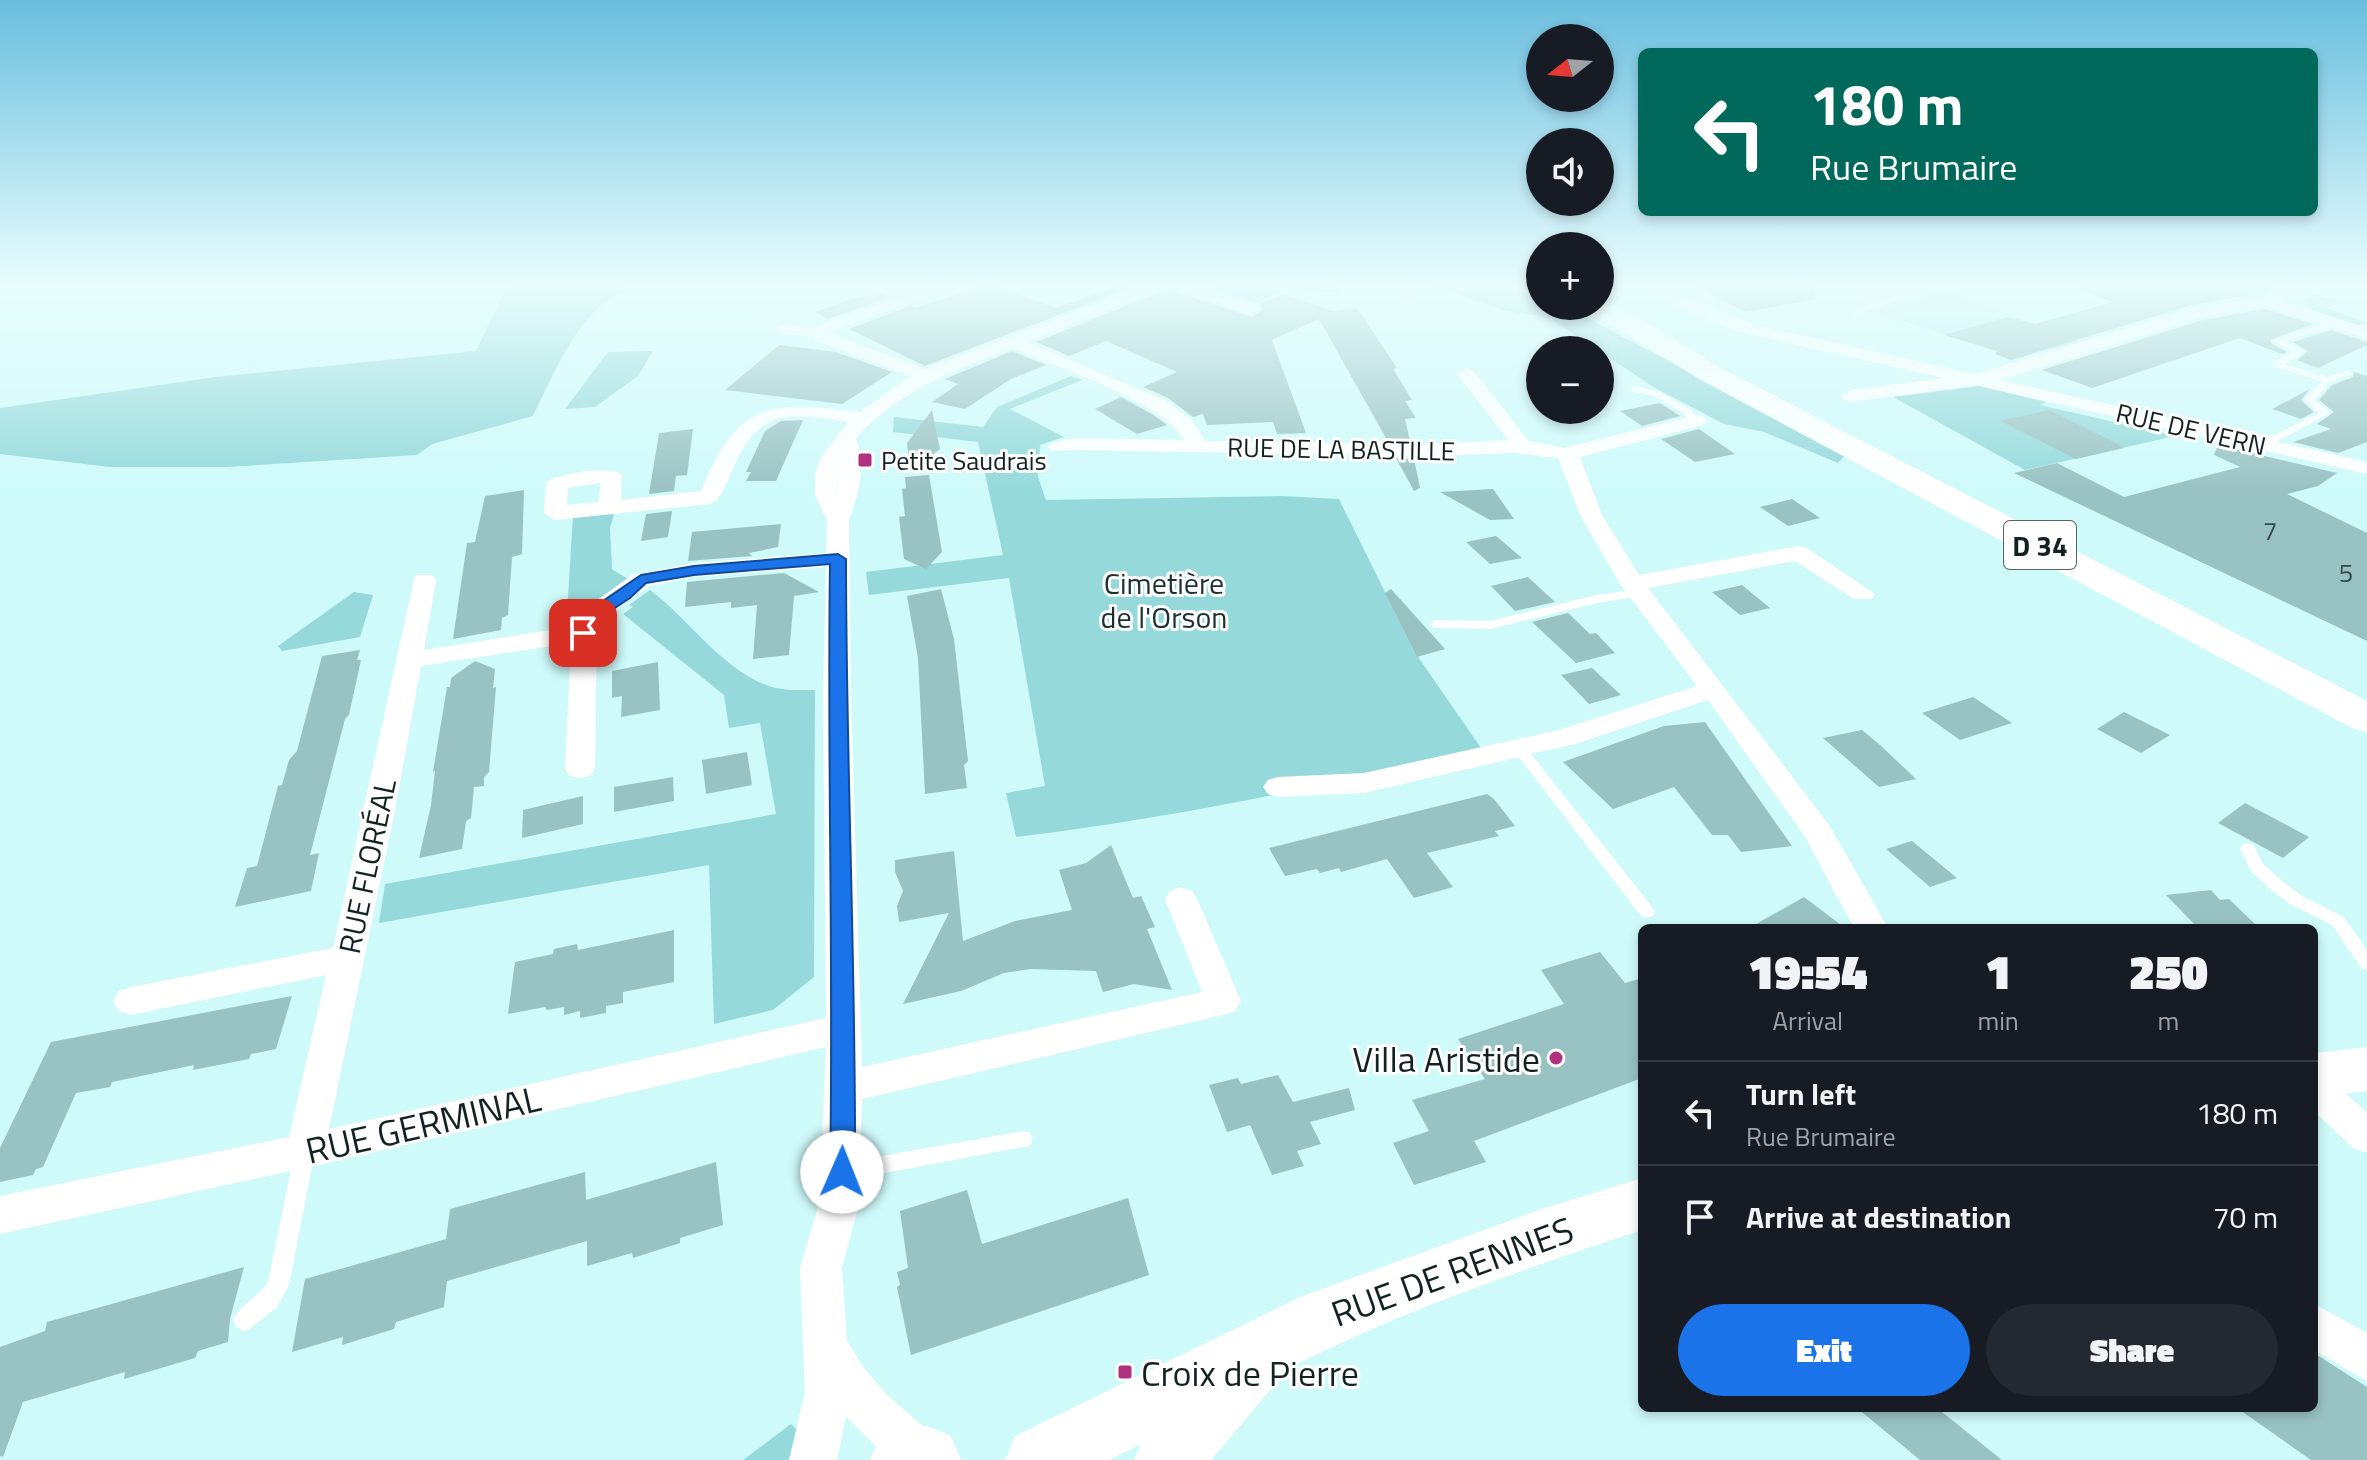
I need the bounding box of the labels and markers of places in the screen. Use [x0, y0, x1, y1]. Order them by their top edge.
place label: Petite Saudrais [881, 441, 1047, 480]
marker: Petite Saudrais [856, 451, 874, 469]
pin [549, 599, 617, 667]
place label: Villa Aristide [1352, 1031, 1540, 1086]
marker: Villa Aristide [1547, 1049, 1565, 1067]
place label: Croix de Pierre [1141, 1345, 1359, 1400]
marker: Croix de Pierre [1116, 1363, 1134, 1381]

